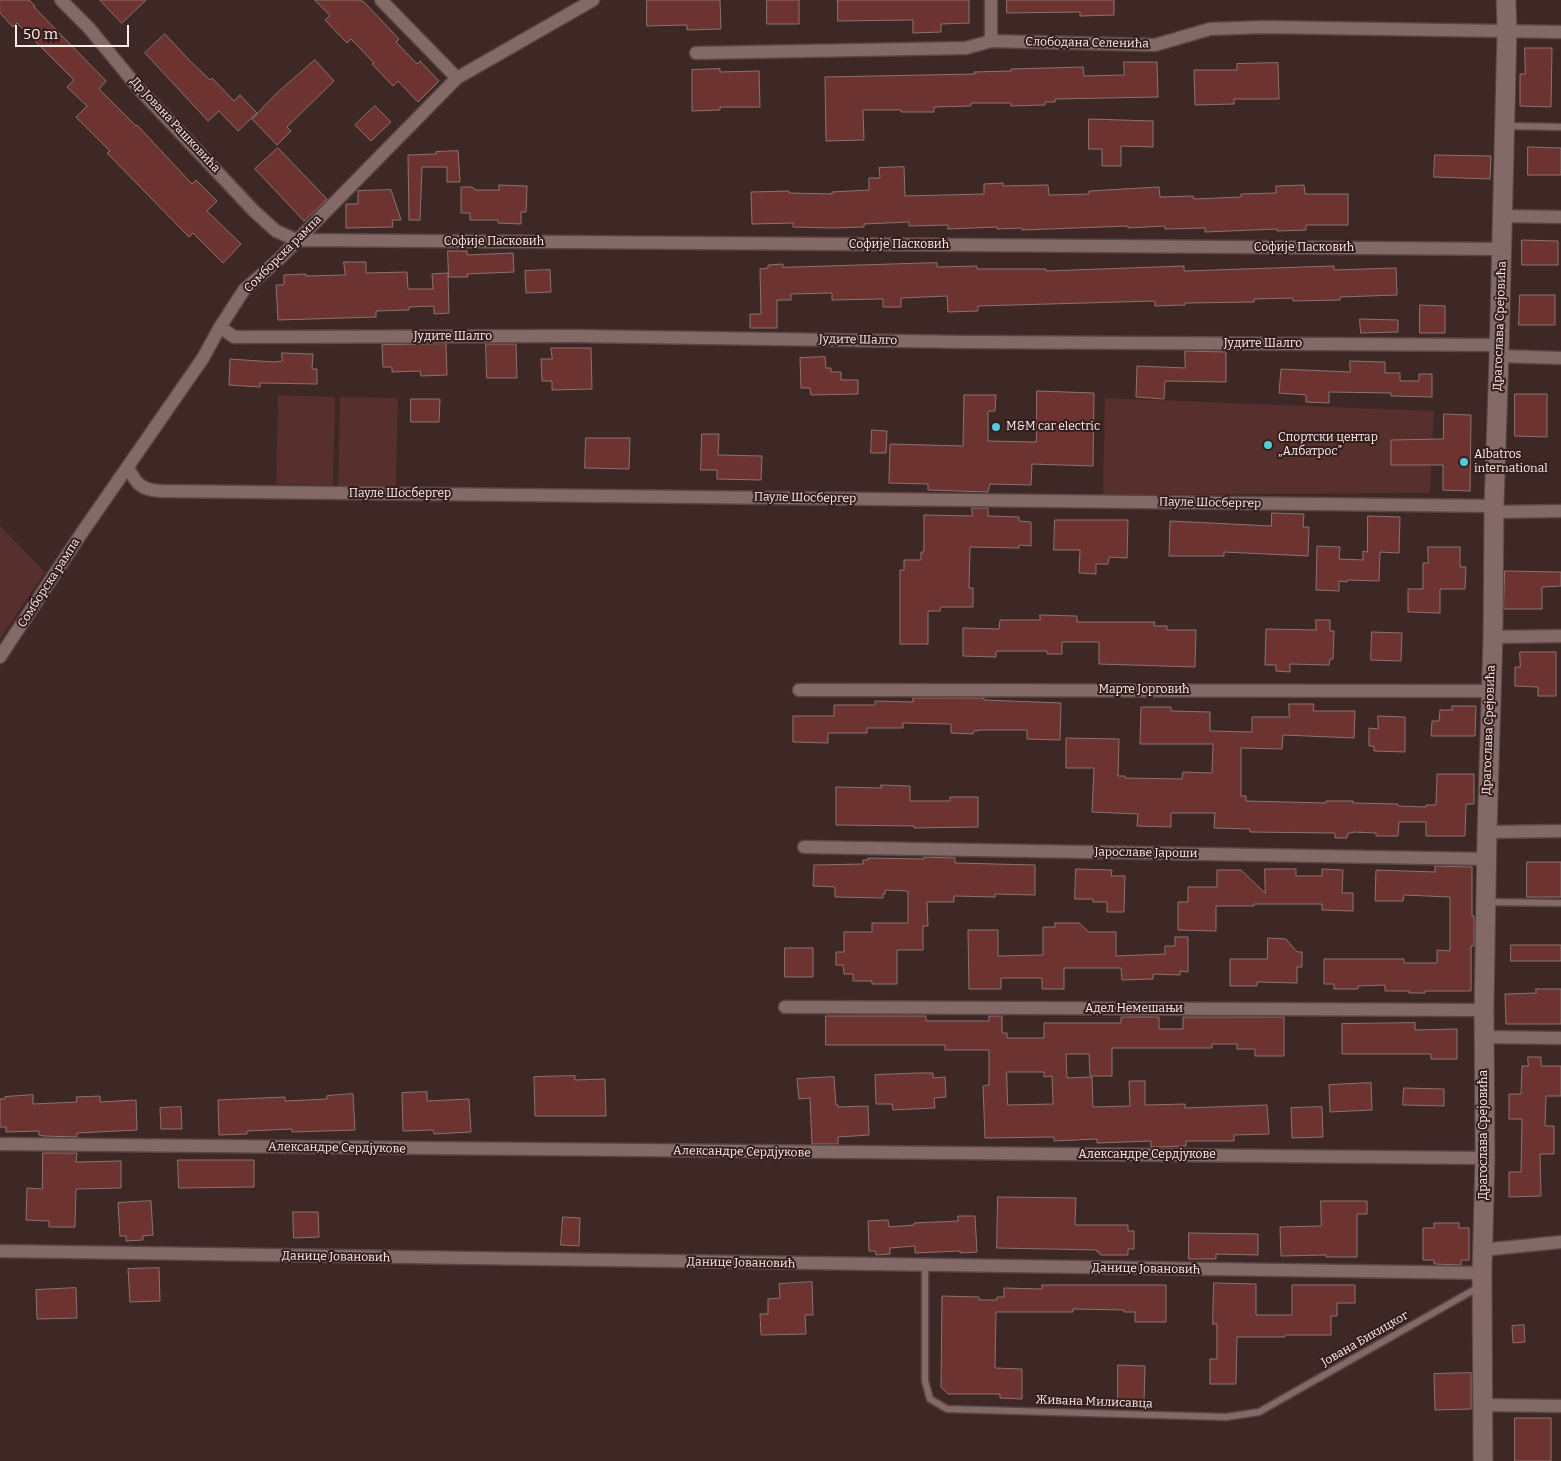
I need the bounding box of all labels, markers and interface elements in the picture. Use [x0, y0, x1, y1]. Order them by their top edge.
scale bar [18, 15, 131, 47]
text: 50 m [23, 25, 58, 43]
street label: Слободана Селенића [1025, 35, 1149, 51]
street label: Др Јована Рашковића [127, 74, 223, 176]
street label: Сомборска рампа [241, 212, 325, 296]
street label: Софије Пасковић [444, 235, 544, 249]
street label: Софије Пасковић [849, 238, 949, 252]
street label: Софије Пасковић [1254, 241, 1354, 255]
street label: Драгослава Срејовића [1491, 261, 1509, 391]
street label: Јудите Шалго [414, 330, 492, 344]
street label: Јудите Шалго [819, 332, 897, 348]
street label: Јудите Шалго [1224, 337, 1302, 351]
place label: M&M car electric [1006, 420, 1100, 434]
marker: M&M car electric [990, 421, 1002, 433]
place label: Спортски центар „Албатрос” [1278, 431, 1378, 459]
marker: Спортски центар „Албатрос” [1262, 439, 1274, 451]
place label: Albatros international [1474, 448, 1548, 476]
marker: Albatros international [1458, 456, 1470, 468]
street label: Пауле Шосбергер [349, 487, 451, 501]
street label: Пауле Шосбергер [754, 490, 856, 506]
street label: Пауле Шосбергер [1159, 495, 1261, 511]
street label: Сомборска рампа [15, 536, 83, 630]
street label: Драгослава Срејовића [1480, 665, 1498, 795]
street label: Марте Јорговић [1098, 683, 1190, 697]
street label: Јарославе Јароши [1094, 845, 1198, 861]
street label: Адел Немешањи [1085, 1002, 1183, 1016]
street label: Драгослава Срејовића [1477, 1070, 1491, 1200]
street label: Александре Сердјукове [268, 1140, 406, 1156]
street label: Александре Сердјукове [673, 1144, 811, 1160]
street label: Александре Сердјукове [1078, 1148, 1216, 1162]
street label: Данице Јовановић [282, 1249, 390, 1265]
street label: Данице Јовановић [687, 1255, 795, 1271]
street label: Данице Јовановић [1092, 1261, 1200, 1277]
street label: Јована Бикицког [1319, 1308, 1411, 1370]
street label: Живана Милисавца [1035, 1393, 1153, 1411]

